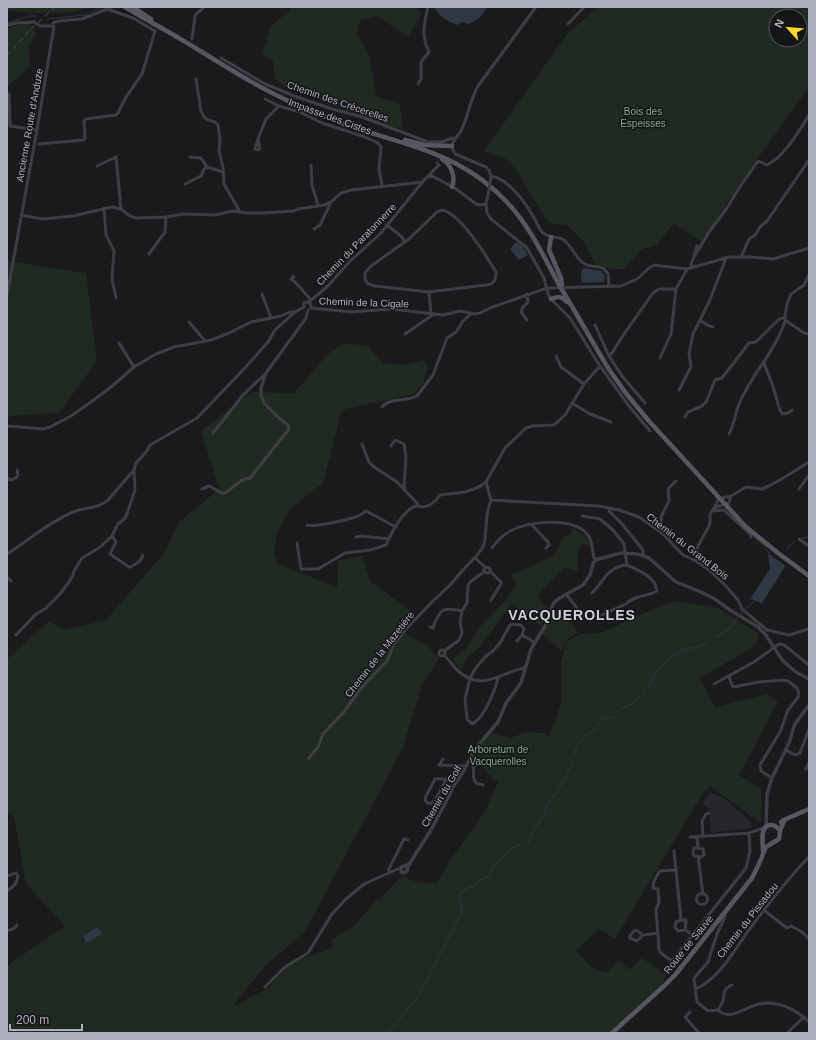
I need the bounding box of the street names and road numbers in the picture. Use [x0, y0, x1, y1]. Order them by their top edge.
street label: Ancienne Route d'Anduze [14, 67, 45, 183]
street label: Chemin des Crécerelles [286, 79, 390, 124]
street label: Impasse des Cistes [287, 96, 373, 137]
street label: Chemin du Paratonnerre [314, 201, 399, 288]
street label: Chemin de la Cigale [319, 295, 410, 310]
street label: Chemin du Grand Bois [644, 511, 731, 582]
street label: Chemin de la Mazetière [343, 609, 417, 699]
street label: Chemin du Golf [419, 763, 464, 829]
street label: Chemin du Pissadou [715, 881, 780, 960]
street label: Route de Sauve [662, 913, 716, 976]

